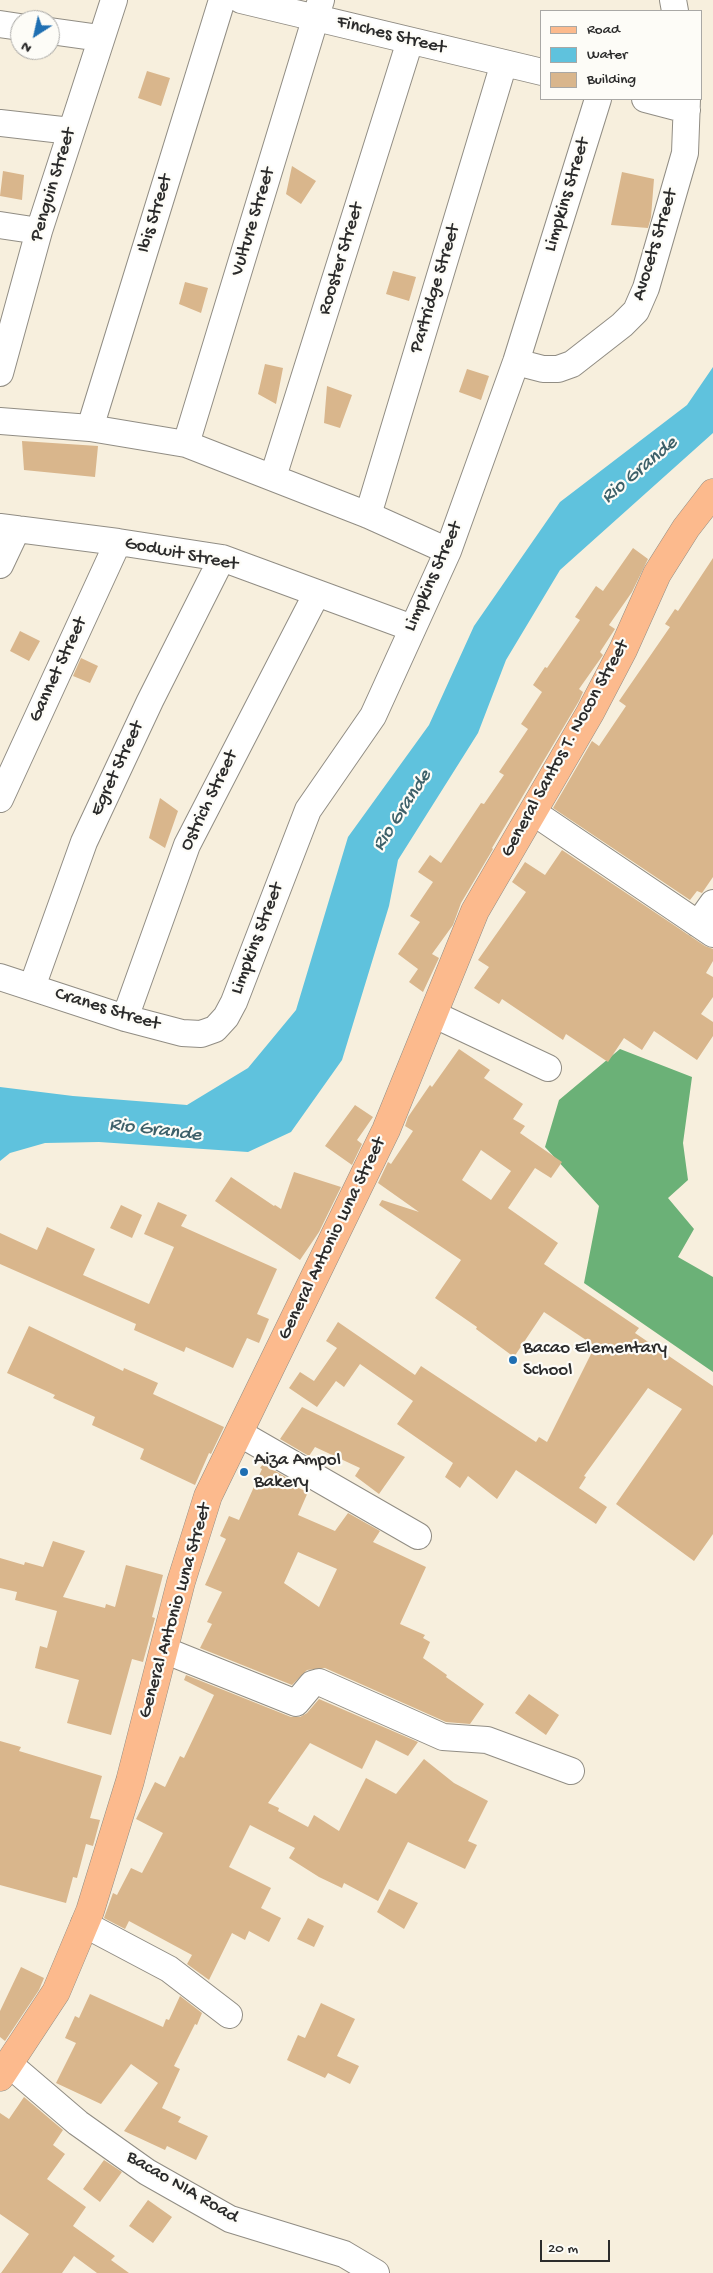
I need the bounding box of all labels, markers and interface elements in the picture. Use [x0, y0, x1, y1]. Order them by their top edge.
north arrow [10, 10, 60, 60]
legend [540, 10, 703, 100]
street label: Finches Street [334, 11, 448, 61]
text: Road [587, 21, 620, 39]
text: N [18, 37, 35, 56]
text: Water [587, 46, 627, 64]
text: Building [587, 71, 636, 89]
street label: Penguin Street [26, 126, 82, 244]
street label: Limpkins Street [540, 135, 596, 255]
street label: Vulture Street [227, 165, 281, 279]
street label: Ibis Street [133, 172, 179, 256]
street label: Avocets Street [628, 186, 684, 304]
street label: Rooster Street [314, 200, 370, 318]
street label: Partridge Street [406, 222, 466, 356]
water label: Rio Grande [597, 432, 683, 510]
street label: Limpkins Street [400, 519, 468, 635]
street label: Godwit Street [123, 533, 239, 577]
street label: Gannet Street [25, 614, 93, 726]
street label: General Santos T. Nocon Street [497, 636, 635, 862]
street label: Egret Street [86, 718, 150, 820]
street label: Ostrich Street [176, 747, 244, 855]
water label: Rio Grande [368, 766, 438, 856]
street label: Limpkins Street [226, 880, 290, 998]
street label: Cranes Street [52, 983, 162, 1037]
water label: Rio Grande [108, 1113, 202, 1149]
street label: General Antonio Luna Street [274, 1134, 392, 1344]
place label: Bacao Elementary School [523, 1338, 667, 1382]
marker: Bacao Elementary School [507, 1354, 519, 1366]
place label: Aiza Ampol Bakery [254, 1450, 341, 1494]
marker: Aiza Ampol Bakery [238, 1466, 250, 1478]
street label: General Antonio Luna Street [134, 1501, 218, 1721]
street label: Bacao NIA Road [122, 2147, 242, 2229]
scale bar [543, 2230, 613, 2262]
text: 20 m [548, 2240, 578, 2258]

